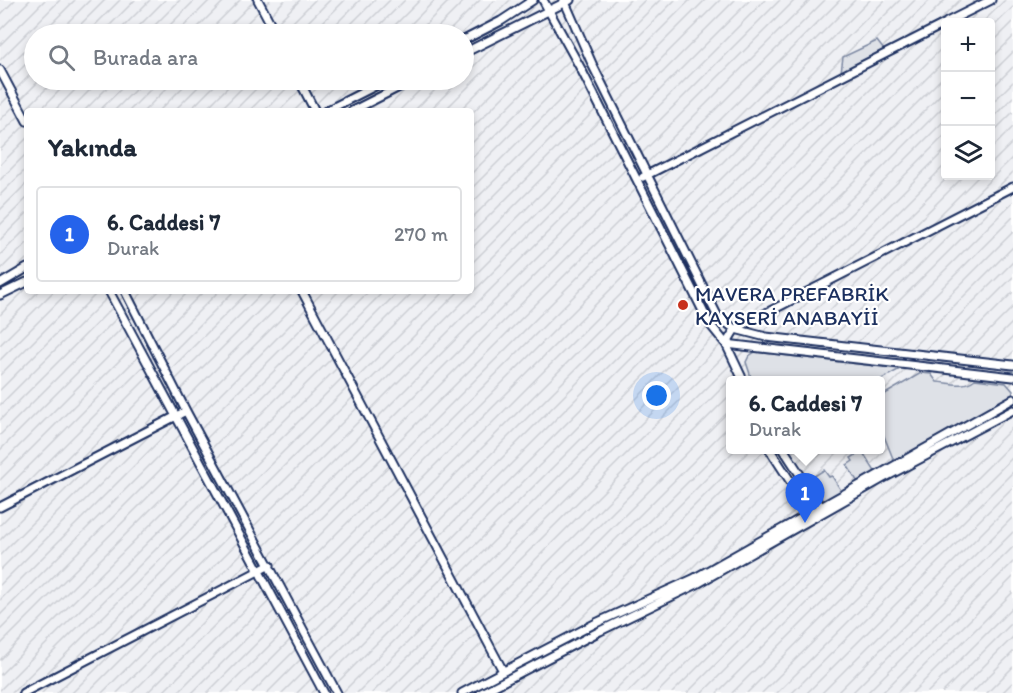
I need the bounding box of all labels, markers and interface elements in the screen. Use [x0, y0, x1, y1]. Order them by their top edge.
map controls [941, 18, 995, 180]
button: + [941, 18, 995, 72]
search box [24, 24, 474, 90]
icon: search [45, 41, 78, 74]
text: Burada ara [93, 44, 198, 71]
button: − [941, 72, 995, 126]
button: layers [941, 126, 995, 180]
text: Yakında [48, 131, 137, 163]
text: 6. Caddesi 7 [107, 209, 220, 236]
text: 1 [65, 222, 74, 246]
text: 270 m [394, 222, 448, 246]
text: Durak [107, 236, 159, 260]
place label: MAVERA PREFABRİK KAYSERİ ANABAYİİ [695, 281, 889, 330]
marker: MAVERA PREFABRİK KAYSERİ ANABAYİİ [676, 298, 690, 312]
popup [726, 376, 885, 454]
your location [642, 381, 671, 410]
text: 6. Caddesi 7 [749, 390, 862, 417]
text: Durak [749, 417, 801, 441]
pin: 1 [786, 474, 824, 523]

